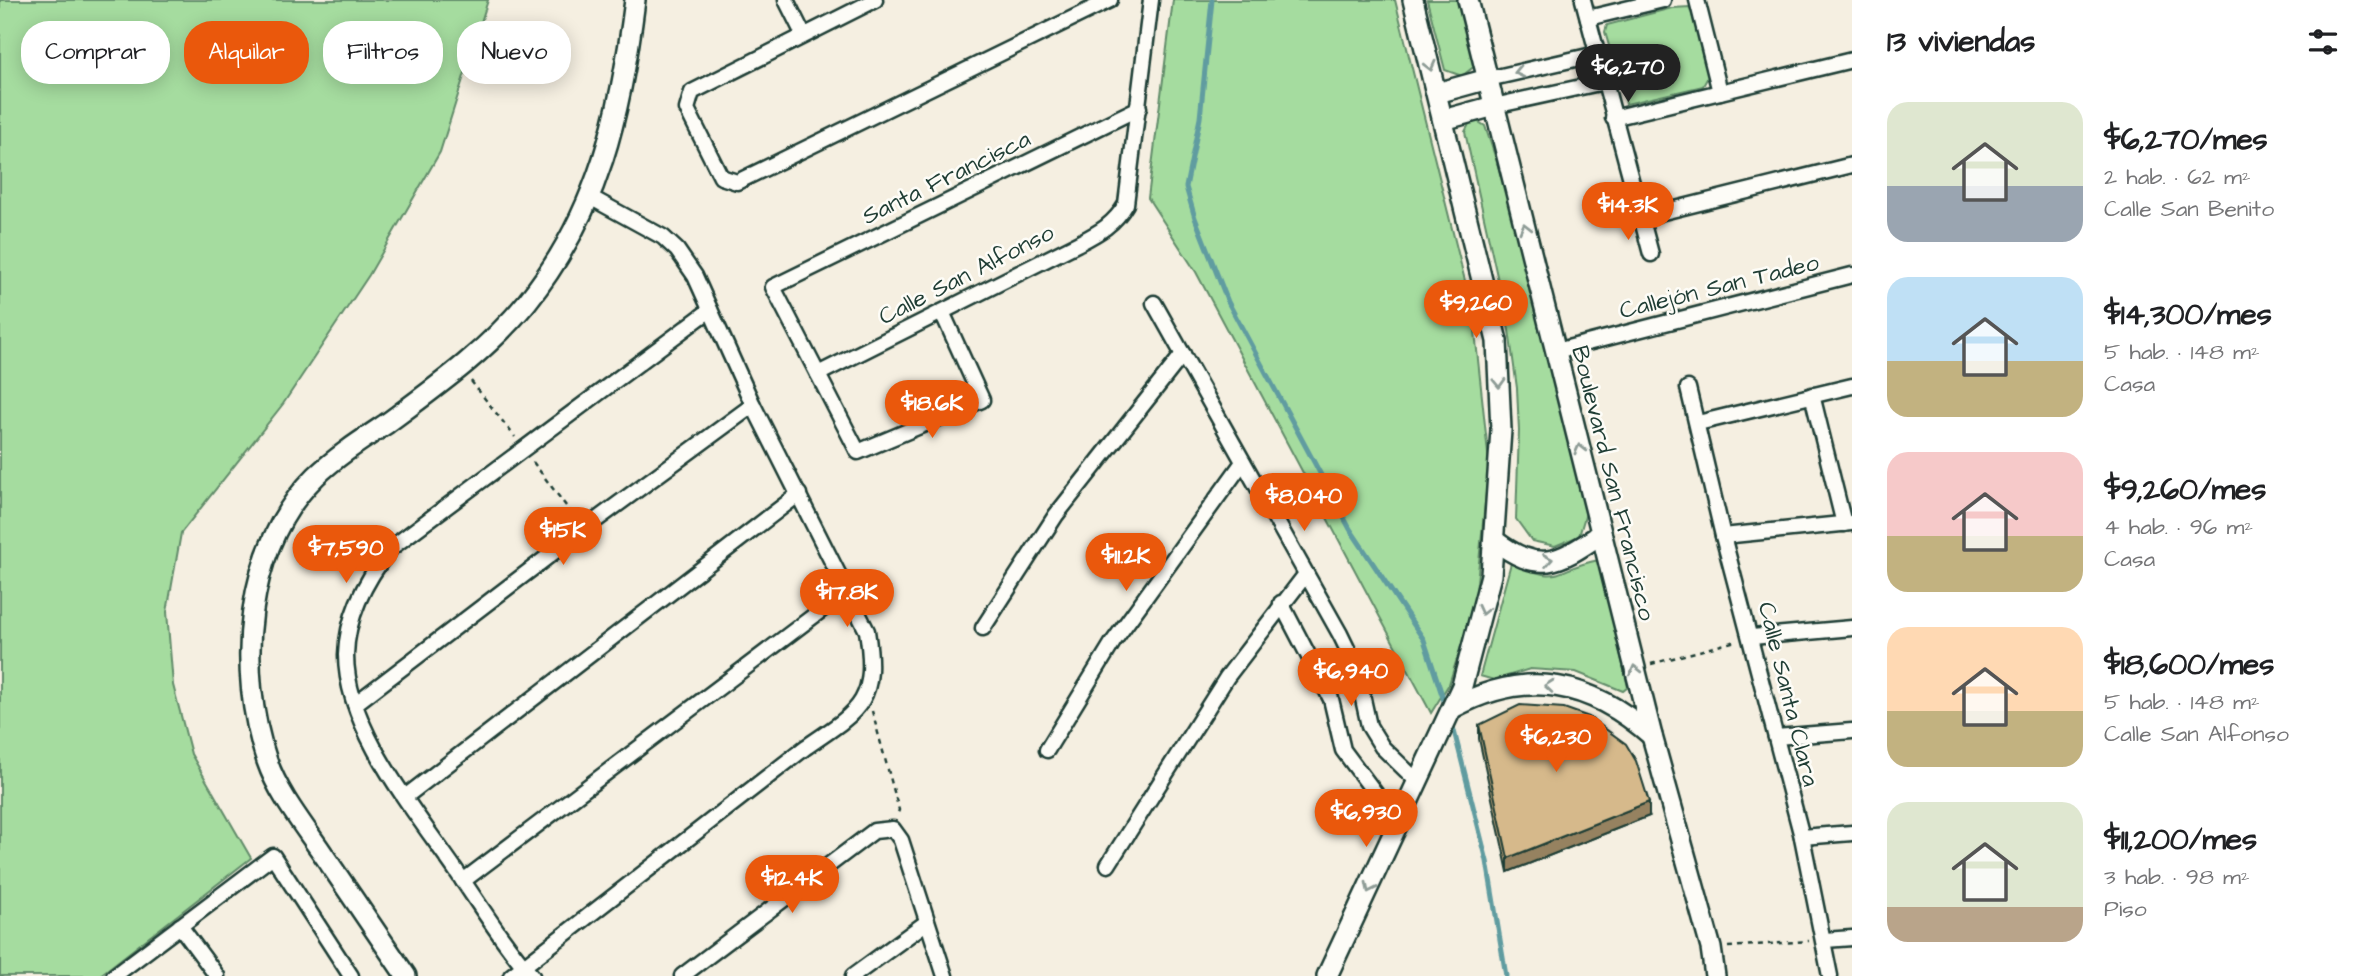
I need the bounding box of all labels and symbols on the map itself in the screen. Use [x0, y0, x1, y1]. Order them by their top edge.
pin: $6,270 [1571, 44, 1685, 104]
one-way arrow [1422, 60, 1436, 72]
one-way arrow [1513, 64, 1525, 78]
street label: Santa Francisca [857, 122, 1036, 233]
pin: $14.3K [1571, 182, 1685, 242]
street label: Calle San Alfonso [873, 216, 1061, 334]
one-way arrow [1519, 222, 1533, 234]
street label: Callejón San Tadeo [1616, 246, 1823, 328]
pin: $9,260 [1419, 280, 1533, 340]
street label: Boulevard San Francisco [1562, 342, 1664, 625]
one-way arrow [1491, 378, 1506, 389]
pin: $18.6K [875, 380, 989, 440]
one-way arrow [1574, 443, 1588, 455]
pin: $8,040 [1247, 474, 1361, 533]
pin: $15K [522, 508, 604, 567]
pin: $7,590 [289, 526, 403, 585]
pin: $11.2K [1069, 534, 1183, 593]
one-way arrow [1542, 553, 1554, 568]
pin: $17.8K [790, 570, 904, 629]
street label: Calle Santa Clara [1749, 598, 1827, 790]
one-way arrow [1477, 604, 1491, 616]
pin: $6,940 [1294, 648, 1408, 708]
one-way arrow [1629, 664, 1643, 676]
one-way arrow [1543, 679, 1554, 694]
pin: $6,230 [1499, 714, 1613, 774]
pin: $6,930 [1309, 790, 1423, 849]
pin: $12.4K [735, 856, 849, 915]
one-way arrow [1364, 881, 1378, 893]

